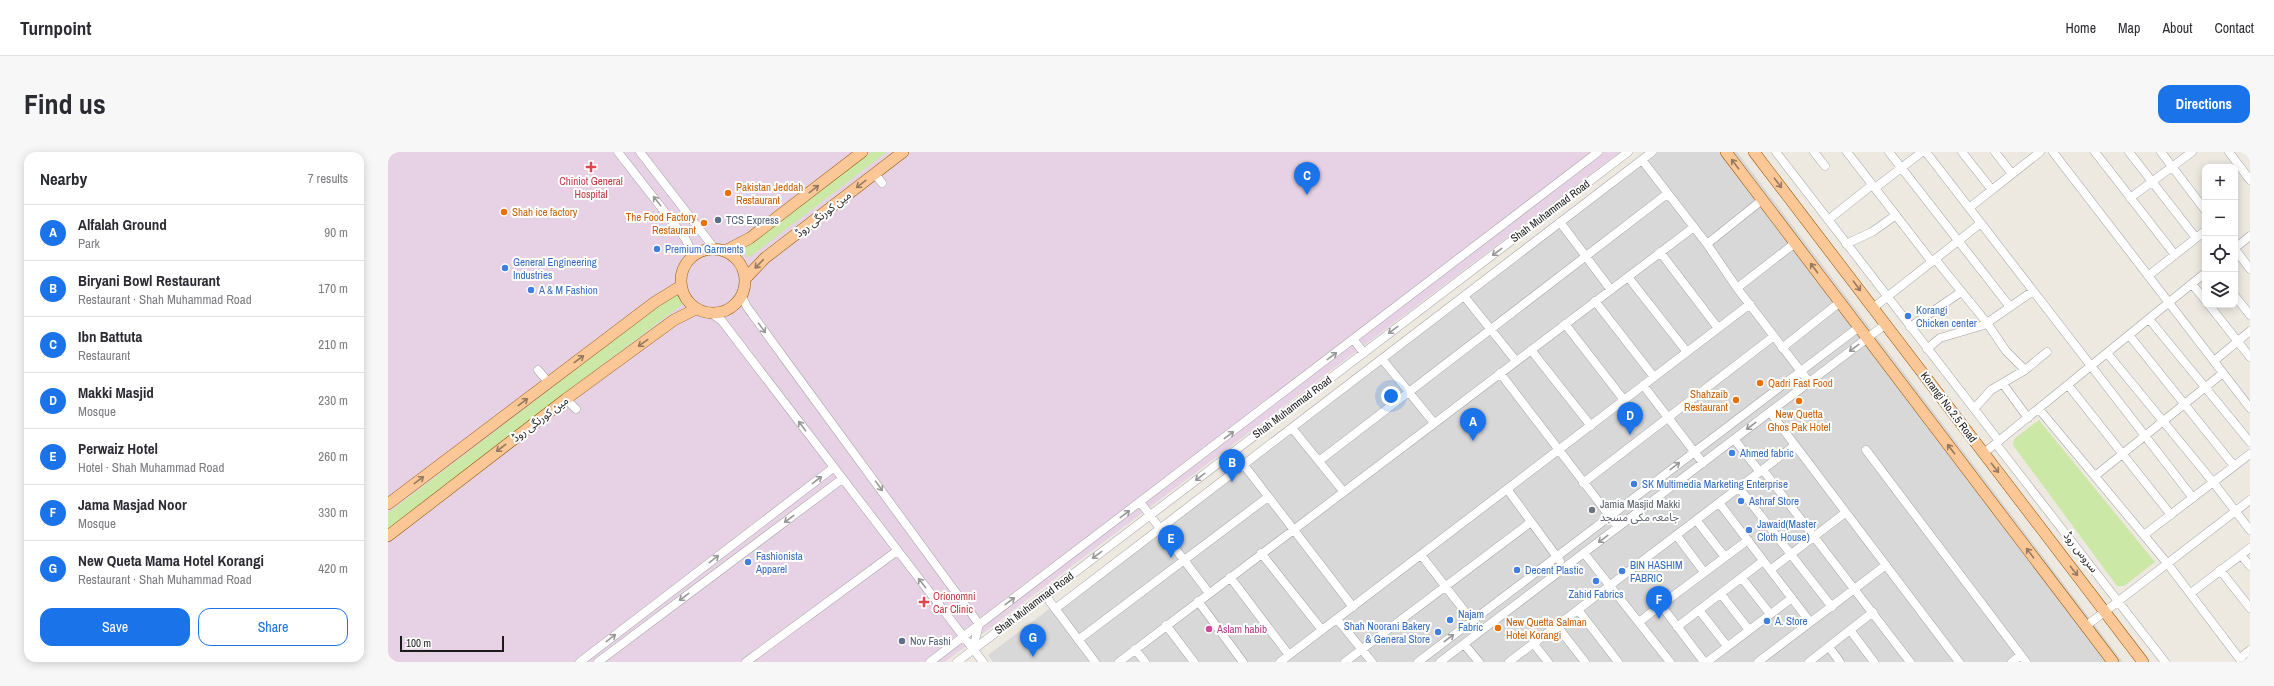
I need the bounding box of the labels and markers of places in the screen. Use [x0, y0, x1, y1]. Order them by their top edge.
marker: Chiniot General Hospital [585, 161, 597, 173]
pin: C [1294, 162, 1320, 195]
place label: Chiniot General Hospital [559, 174, 623, 201]
place label: Pakistan Jeddah Restaurant [736, 180, 803, 207]
marker: Pakistan Jeddah Restaurant [723, 188, 733, 198]
place label: Shah ice factory [512, 205, 578, 219]
marker: Shah ice factory [499, 207, 509, 217]
place label: The Food Factory Restaurant [626, 210, 696, 237]
place label: TCS Express [726, 213, 780, 227]
marker: TCS Express [713, 215, 723, 225]
marker: The Food Factory Restaurant [699, 218, 709, 228]
place label: Premium Garments [665, 242, 744, 256]
marker: Premium Garments [652, 244, 662, 254]
place label: General Engineering Industries [513, 255, 597, 282]
marker: General Engineering Industries [500, 263, 510, 273]
place label: A & M Fashion [538, 283, 598, 297]
marker: A & M Fashion [526, 285, 536, 295]
place label: Korangi Chicken center [1916, 303, 1977, 330]
marker: Korangi Chicken center [1903, 311, 1913, 321]
place label: Qadri Fast Food [1768, 376, 1833, 390]
marker: Qadri Fast Food [1755, 378, 1765, 388]
place label: Shahzaib Restaurant [1684, 387, 1728, 414]
marker: Shahzaib Restaurant [1731, 395, 1741, 405]
marker: New Quetta Ghos Pak Hotel [1794, 396, 1804, 406]
pin: D [1617, 402, 1643, 435]
place label: New Quetta Ghos Pak Hotel [1767, 407, 1831, 434]
pin: A [1460, 408, 1486, 441]
place label: Ahmed fabric [1739, 446, 1794, 460]
marker: Ahmed fabric [1727, 448, 1737, 458]
pin: B [1219, 449, 1245, 482]
place label: SK Multimedia Marketing Enterprise [1642, 477, 1788, 491]
marker: SK Multimedia Marketing Enterprise [1629, 479, 1639, 489]
place label: Ashraf Store [1748, 494, 1799, 508]
marker: Ashraf Store [1736, 496, 1746, 506]
place label: Jamia Masjid Makki جامعہ مکی مسجد [1600, 497, 1680, 524]
marker: Jamia Masjid Makki جامعہ مکی مسجد [1587, 505, 1597, 515]
place label: Jawaid(Master Cloth House) [1757, 517, 1816, 544]
pin: E [1158, 525, 1184, 558]
marker: Jawaid(Master Cloth House) [1744, 525, 1754, 535]
place label: Fashionista Apparel [755, 549, 803, 576]
marker: Fashionista Apparel [743, 557, 753, 567]
place label: BIN HASHIM FABRIC [1630, 558, 1683, 585]
place label: Decent Plastic [1525, 563, 1584, 577]
marker: Decent Plastic [1512, 565, 1522, 575]
marker: BIN HASHIM FABRIC [1617, 566, 1627, 576]
marker: Zahid Fabrics [1591, 576, 1601, 586]
pin: F [1646, 586, 1672, 619]
place label: Zahid Fabrics [1568, 587, 1624, 601]
place label: Orionomni Car Clinic [933, 589, 976, 616]
marker: Orionomni Car Clinic [918, 596, 930, 608]
place label: Najam Fabric [1458, 607, 1484, 634]
place label: A. Store [1774, 614, 1808, 628]
marker: Najam Fabric [1445, 615, 1455, 625]
place label: New Quetta Salman Hotel Korangi [1506, 615, 1587, 642]
marker: A. Store [1762, 616, 1772, 626]
place label: Shah Noorani Bakery & General Store [1344, 619, 1430, 646]
place label: Aslam habib [1216, 622, 1267, 636]
marker: New Quetta Salman Hotel Korangi [1493, 623, 1503, 633]
pin: G [1020, 624, 1046, 657]
marker: Aslam habib [1204, 624, 1214, 634]
marker: Shah Noorani Bakery & General Store [1433, 627, 1443, 637]
place label: Nov Fashi [910, 634, 951, 648]
marker: Nov Fashi [897, 636, 907, 646]

